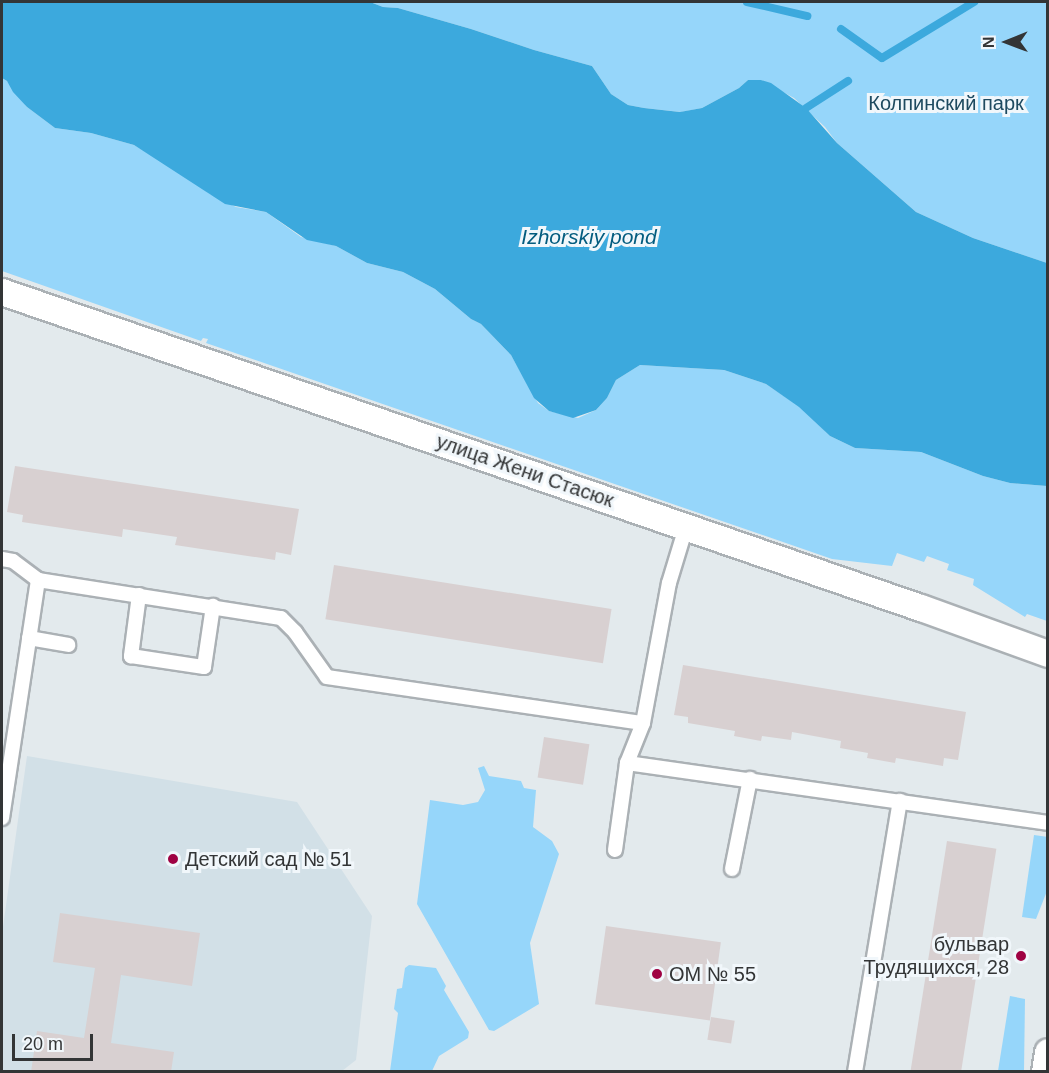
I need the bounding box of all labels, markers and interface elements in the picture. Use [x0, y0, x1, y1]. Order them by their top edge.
north arrow [977, 12, 1037, 72]
text: N [980, 36, 997, 48]
park label: Колпинский парк [868, 91, 1024, 115]
water label: Izhorskiy pond [521, 224, 657, 250]
street label: улица Жени Стасюк [433, 429, 617, 513]
place label: Детский сад № 51 [185, 847, 352, 871]
marker: Детский сад № 51 [166, 852, 180, 866]
place label: бульвар Трудящихся, 28 [864, 933, 1009, 980]
marker: бульвар Трудящихся, 28 [1014, 949, 1028, 963]
place label: ОМ № 55 [669, 962, 756, 986]
marker: ОМ № 55 [650, 967, 664, 981]
scale bar [15, 1022, 96, 1060]
text: 20 m [23, 1034, 63, 1054]

